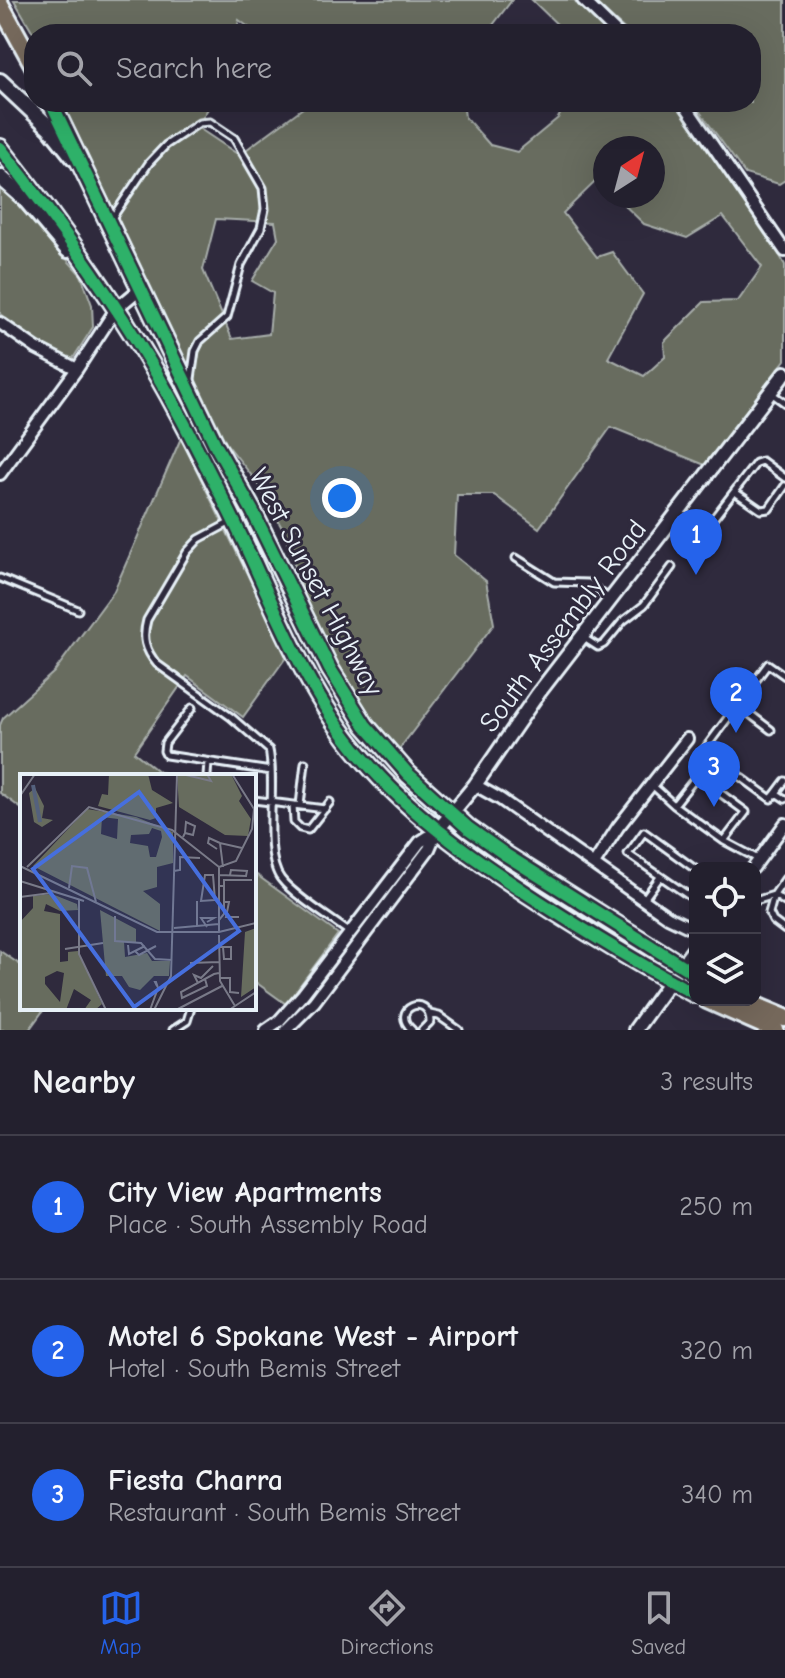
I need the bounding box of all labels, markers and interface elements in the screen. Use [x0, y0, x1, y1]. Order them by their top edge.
search box [24, 24, 761, 112]
icon: search [52, 46, 96, 90]
text: Search here [116, 51, 272, 86]
north arrow [593, 136, 665, 208]
street label: West Sunset Highway [242, 463, 390, 702]
your location [322, 478, 362, 518]
pin: 1 [670, 509, 722, 575]
street label: South Assembly Road [473, 514, 653, 738]
pin: 2 [710, 667, 762, 733]
pin: 3 [688, 741, 740, 807]
inset map [20, 774, 256, 1010]
map controls [689, 862, 761, 1006]
button: locate [689, 862, 761, 934]
button: layers [689, 934, 761, 1006]
text: Nearby [32, 1062, 135, 1102]
text: 3 results [660, 1067, 753, 1097]
text: City View Apartments [108, 1175, 382, 1210]
text: 1 [53, 1192, 63, 1222]
text: 250 m [679, 1192, 753, 1222]
text: Place · South Assembly Road [108, 1210, 428, 1240]
text: Motel 6 Spokane West - Airport [108, 1319, 518, 1354]
text: 2 [52, 1336, 64, 1366]
text: 320 m [680, 1336, 753, 1366]
text: Hotel · South Bemis Street [108, 1354, 400, 1384]
text: Fiesta Charra [108, 1463, 283, 1498]
text: 3 [52, 1480, 64, 1510]
text: 340 m [681, 1480, 753, 1510]
text: Restaurant · South Bemis Street [108, 1498, 460, 1528]
tab: Map [99, 1586, 143, 1660]
tab: Directions [341, 1586, 434, 1660]
tab: Saved [631, 1586, 686, 1660]

